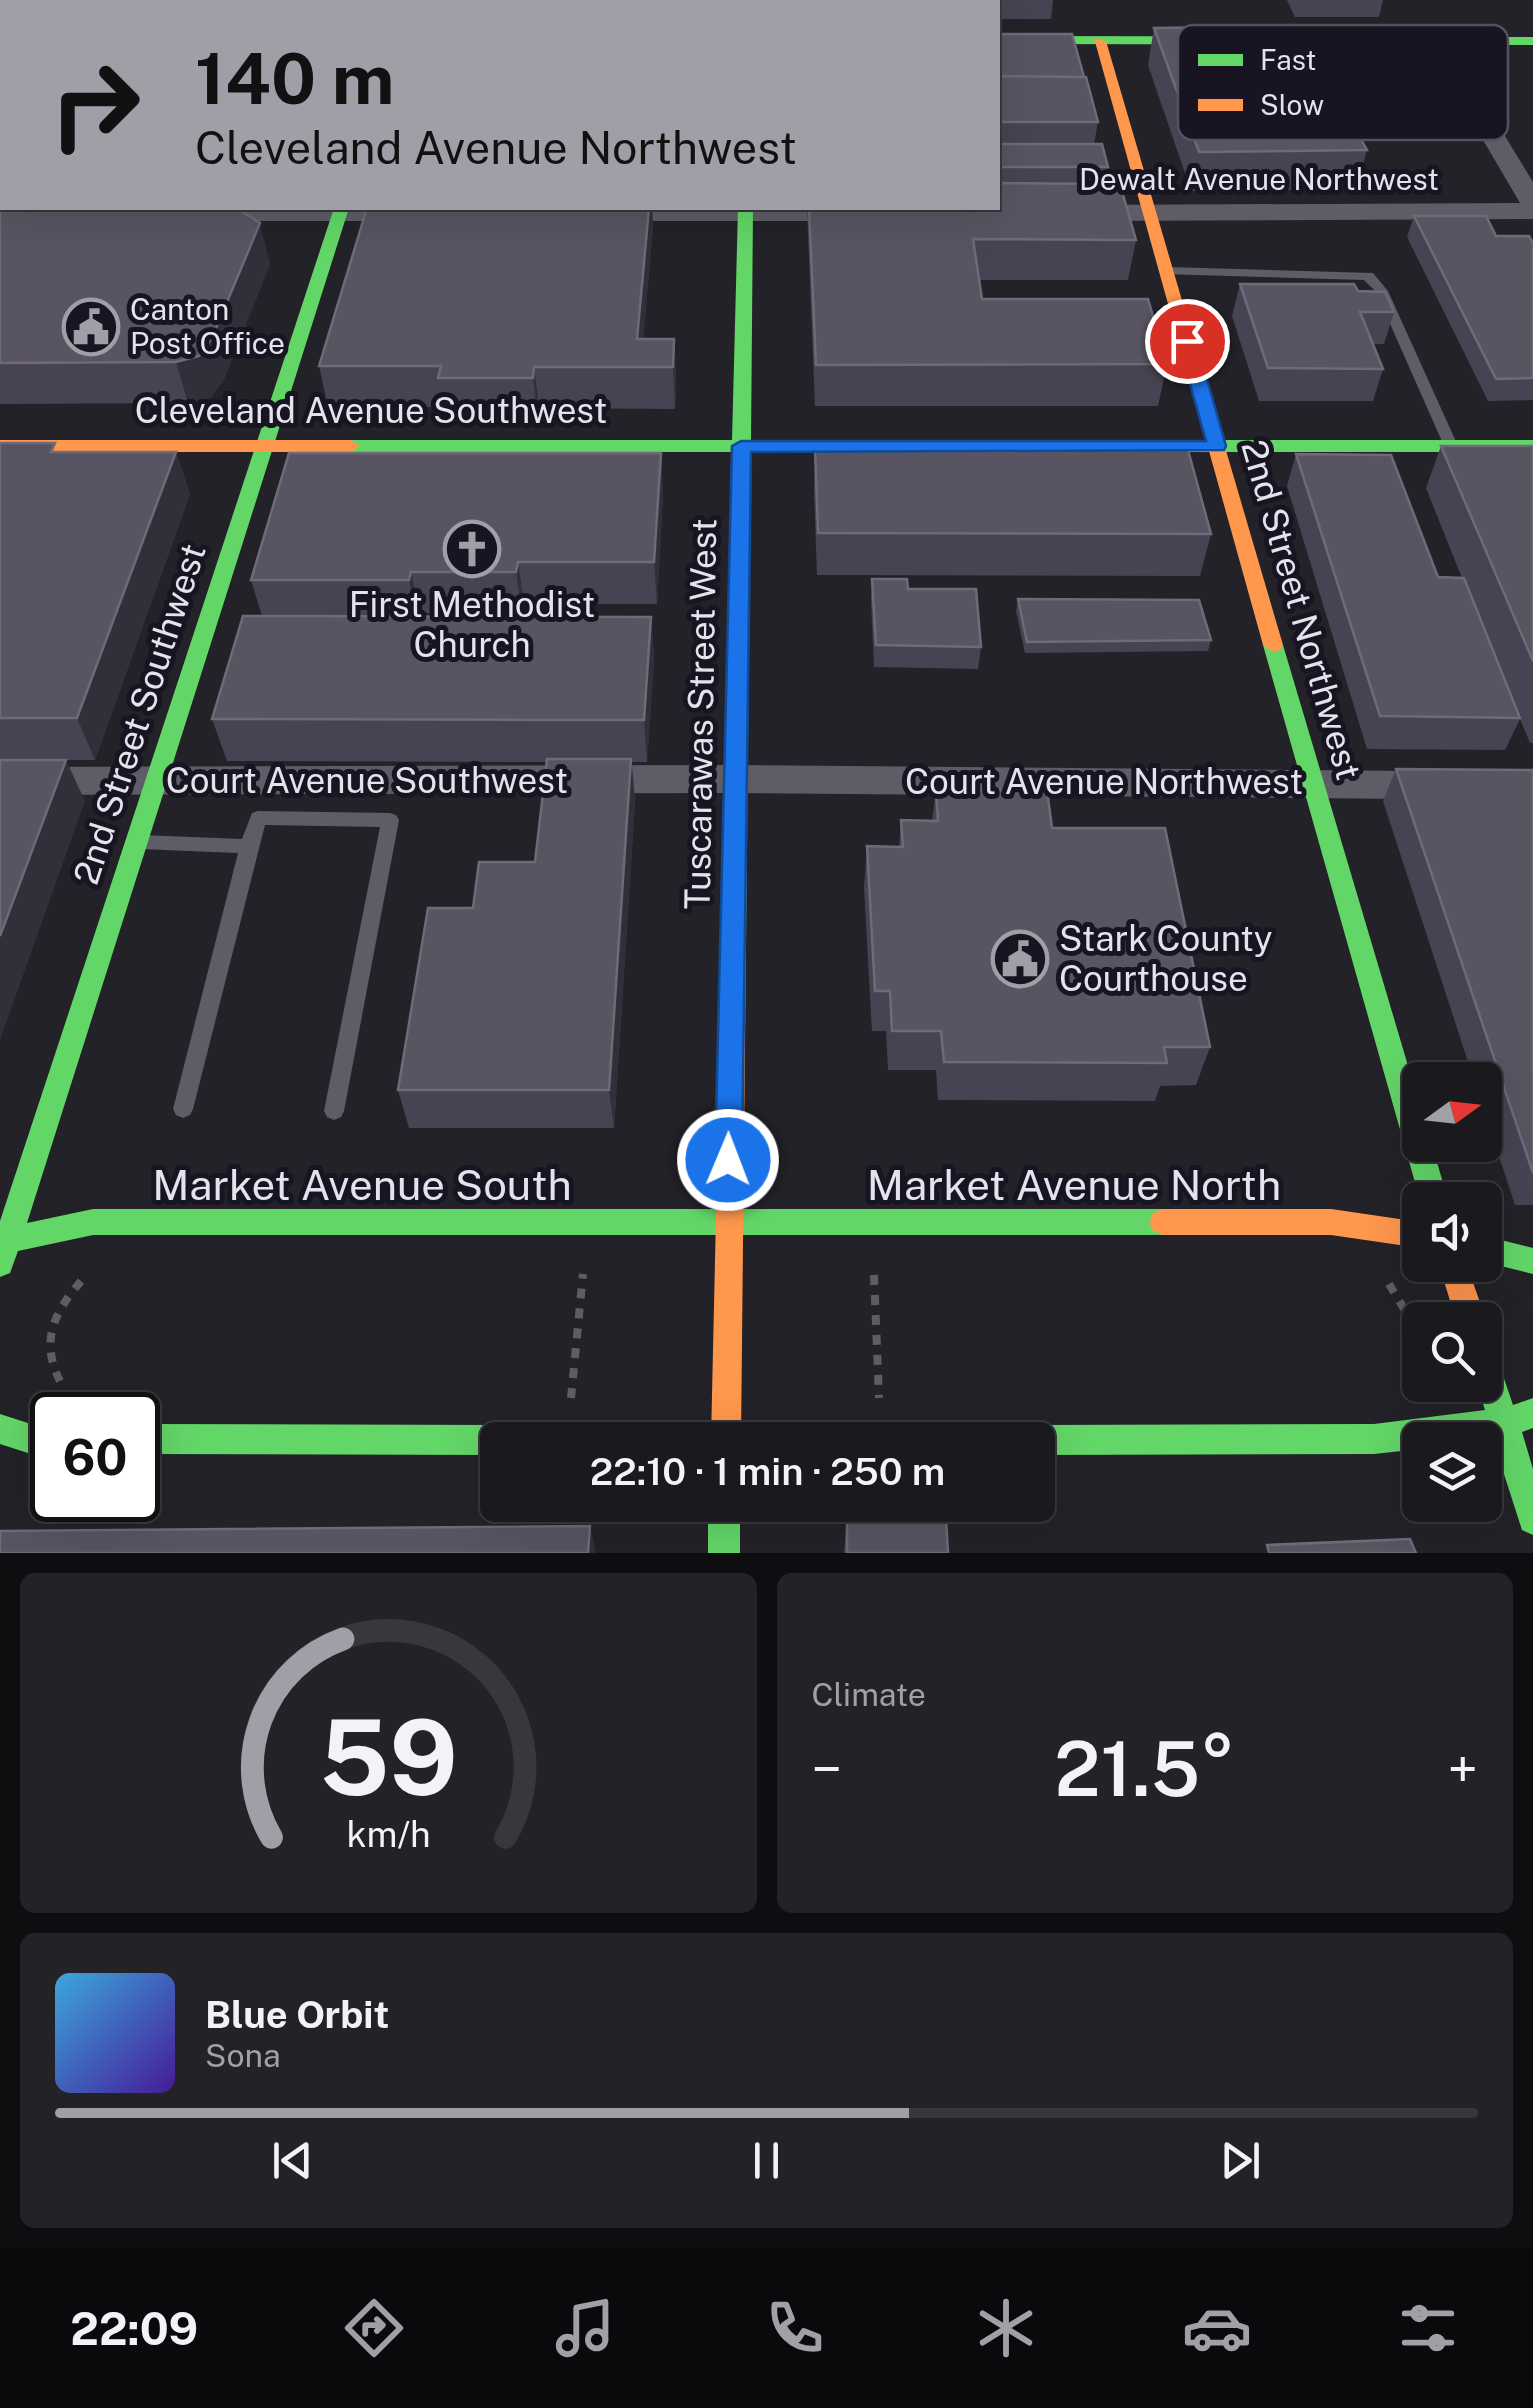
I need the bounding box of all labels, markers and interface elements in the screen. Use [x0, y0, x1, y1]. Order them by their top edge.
legend [1178, 25, 1508, 140]
text: 140 m [195, 37, 394, 120]
icon: right [30, 40, 160, 170]
text: Fast [1260, 43, 1316, 76]
text: Slow [1260, 88, 1324, 121]
text: Cleveland Avenue Northwest [195, 121, 797, 174]
street label: Dewalt Avenue Northwest [1079, 161, 1439, 197]
place label: Canton Post Office [130, 291, 285, 361]
public building icon: Canton Post Office [61, 297, 121, 357]
pin [1145, 299, 1230, 384]
icon: arrive [1160, 314, 1215, 369]
street label: Cleveland Avenue Southwest [135, 390, 607, 431]
street label: 2nd Street Northwest [1233, 435, 1370, 784]
street label: Tuscarawas Street West [677, 518, 724, 910]
church icon: First Methodist Church [442, 519, 502, 579]
street label: 2nd Street Southwest [65, 538, 214, 889]
place label: First Methodist Church [349, 584, 595, 665]
street label: Court Avenue Southwest [166, 760, 568, 801]
street label: Court Avenue Northwest [905, 761, 1303, 802]
place label: Stark County Courthouse [1059, 918, 1273, 999]
public building icon: Stark County Courthouse [990, 929, 1050, 989]
north arrow [1402, 1062, 1502, 1162]
map controls [1402, 1062, 1502, 1522]
position arrow [676, 1108, 780, 1212]
street label: Market Avenue South [152, 1160, 572, 1209]
street label: Market Avenue North [867, 1160, 1281, 1209]
button: sound [1402, 1182, 1502, 1282]
button: search [1402, 1302, 1502, 1402]
speed limit sign: 60 [30, 1392, 160, 1522]
button: layers [1402, 1422, 1502, 1522]
text: 22:10 · 1 min · 250 m [590, 1449, 945, 1494]
text: Climate [812, 1676, 926, 1713]
text: 59 [319, 1696, 458, 1818]
text: 21.5° [1054, 1725, 1235, 1813]
text: − [812, 1737, 842, 1801]
text: + [1447, 1737, 1478, 1801]
text: km/h [346, 1813, 430, 1855]
text: Blue Orbit [205, 1992, 389, 2037]
text: Sona [205, 2037, 281, 2074]
icon: previous [265, 2133, 320, 2188]
icon: pause [739, 2133, 794, 2188]
icon: next [1213, 2133, 1268, 2188]
icon: directions [339, 2293, 409, 2363]
icon: music [550, 2293, 620, 2363]
icon: phone [760, 2293, 830, 2363]
icon: climate [971, 2293, 1041, 2363]
icon: car [1182, 2293, 1252, 2363]
icon: filters [1393, 2293, 1463, 2363]
text: 22:09 [70, 2302, 198, 2355]

